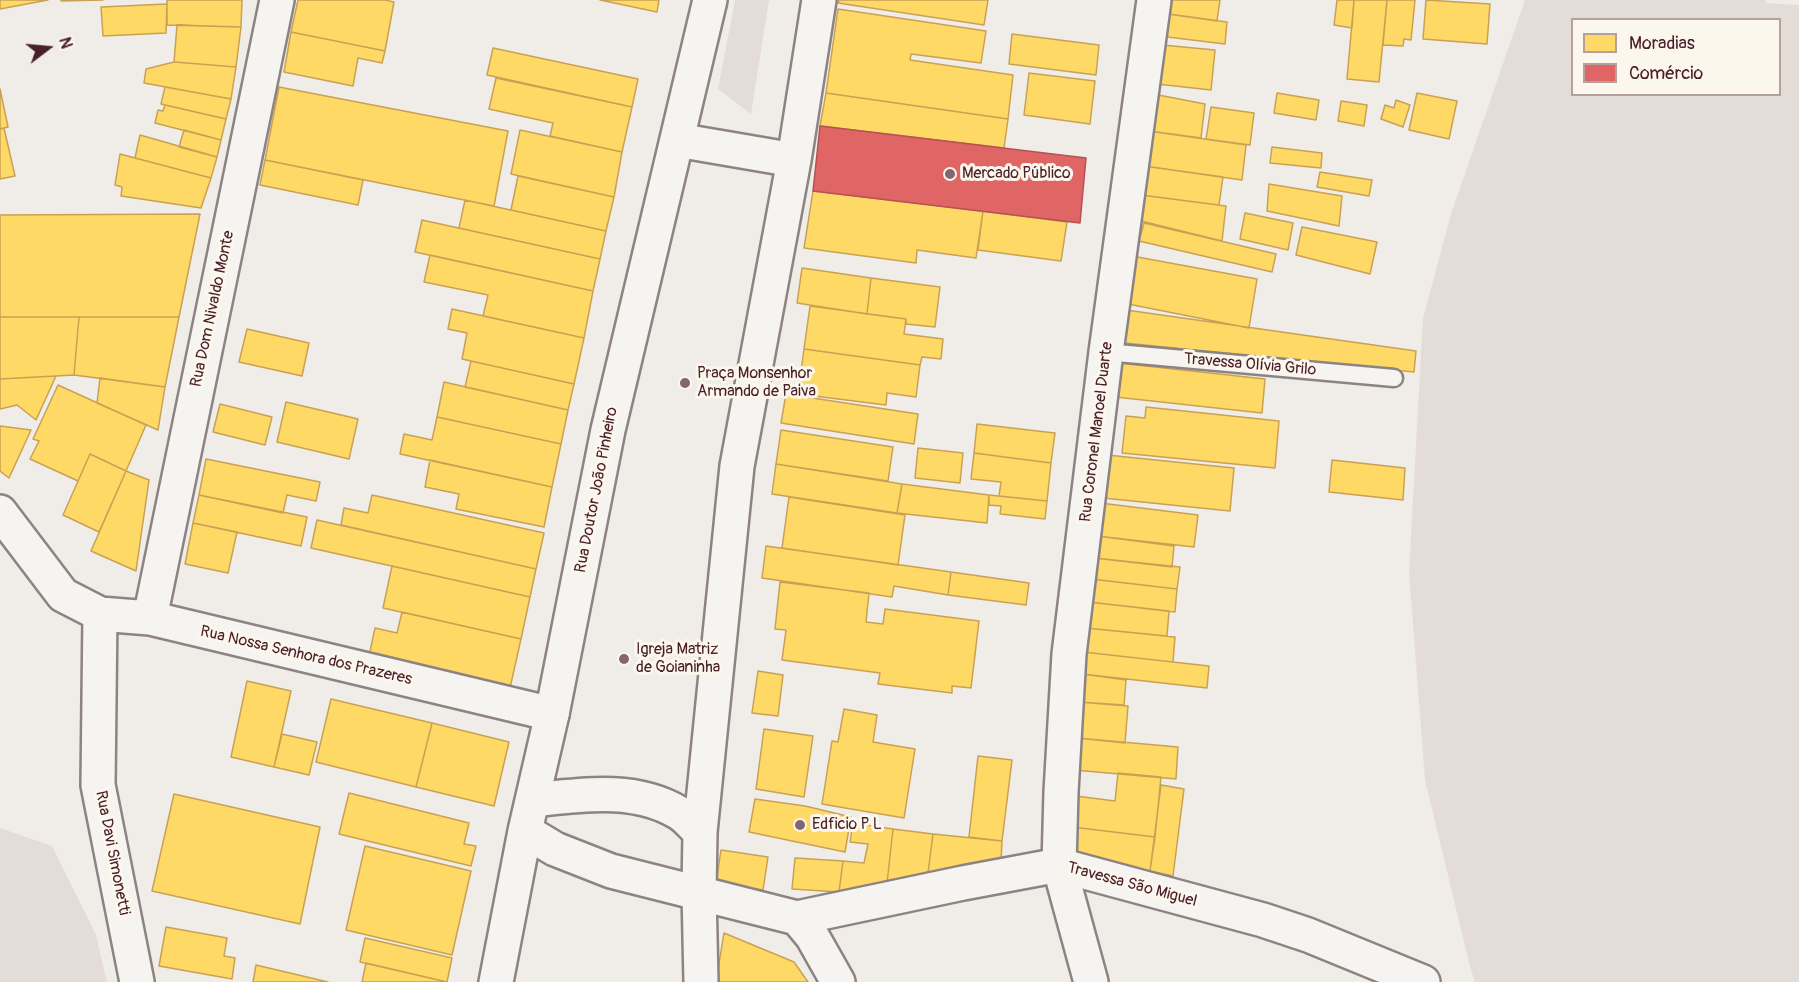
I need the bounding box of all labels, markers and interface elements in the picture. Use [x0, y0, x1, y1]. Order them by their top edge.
north arrow [18, 18, 78, 78]
legend [1571, 18, 1781, 96]
text: Moradias [1629, 32, 1695, 55]
text: N [54, 35, 76, 51]
text: Comércio [1629, 62, 1703, 85]
place label: Mercado Público [962, 164, 1071, 184]
marker: Mercado Público [943, 167, 957, 181]
street label: Rua Dom Nivaldo Monte [187, 229, 239, 389]
street label: Rua Coronel Manoel Duarte [1076, 341, 1118, 523]
street label: Travessa Olívia Grilo [1183, 350, 1317, 380]
place label: Praça Monsenhor Armando de Paiva [697, 364, 816, 402]
marker: Praça Monsenhor Armando de Paiva [678, 376, 692, 390]
street label: Rua Doutor João Pinheiro [572, 405, 622, 575]
street label: Rua Nossa Senhora dos Prazeres [198, 622, 414, 690]
place label: Igreja Matriz de Goianinha [636, 640, 720, 678]
marker: Igreja Matriz de Goianinha [617, 652, 631, 666]
street label: Rua Davi Simonetti [91, 789, 133, 917]
place label: Edficio P L [812, 815, 882, 835]
marker: Edficio P L [793, 818, 807, 832]
street label: Travessa São Miguel [1065, 858, 1199, 912]

